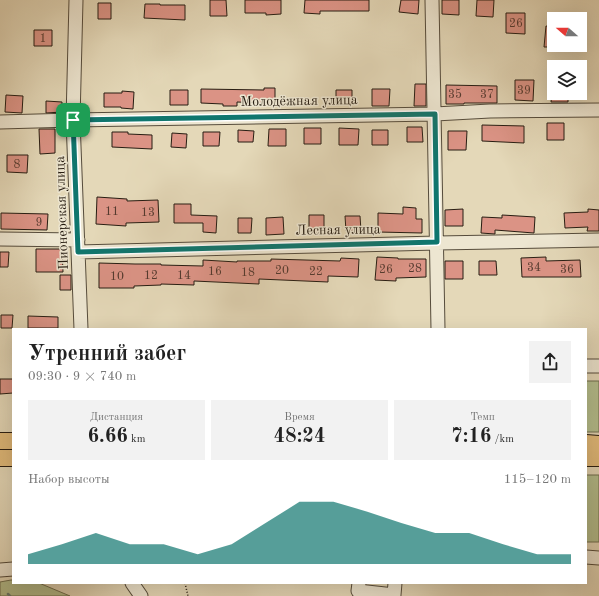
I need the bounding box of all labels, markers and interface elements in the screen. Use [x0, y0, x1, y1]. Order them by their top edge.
north arrow [547, 12, 587, 52]
map controls [547, 12, 587, 100]
house number: 26 [509, 18, 523, 30]
house number: 1 [40, 33, 46, 45]
button: layers [547, 60, 587, 100]
house number: 39 [517, 85, 531, 97]
house number: 35 [448, 88, 462, 101]
house number: 37 [480, 89, 494, 101]
street label: Молодёжная улица [240, 93, 358, 109]
pin [56, 103, 90, 137]
icon: arrive [62, 109, 84, 131]
street label: Пионерская улица [53, 156, 71, 270]
house number: 8 [14, 159, 21, 171]
house number: 11 [105, 206, 119, 218]
house number: 13 [141, 207, 155, 219]
house number: 9 [36, 217, 42, 229]
street label: Лесная улица [295, 222, 381, 238]
house number: 34 [527, 262, 541, 274]
house number: 28 [408, 263, 422, 275]
house number: 26 [379, 264, 393, 276]
house number: 36 [560, 264, 574, 276]
house number: 20 [275, 265, 289, 277]
house number: 16 [208, 266, 222, 278]
house number: 22 [309, 266, 323, 278]
house number: 18 [241, 267, 255, 279]
house number: 12 [144, 270, 158, 282]
house number: 14 [177, 270, 191, 282]
house number: 10 [110, 271, 124, 283]
button: share [529, 341, 571, 383]
text: Утренний забег [28, 343, 186, 365]
text: 09:30 · 9 × 740 m [28, 370, 136, 383]
text: Дистанция [90, 412, 143, 423]
text: Время [284, 412, 315, 423]
text: Темп [470, 412, 495, 423]
text: 6.66 [88, 427, 128, 447]
text: 48:24 [274, 427, 326, 447]
text: 7:16 [451, 427, 491, 447]
text: km [128, 434, 145, 445]
text: /km [491, 434, 514, 445]
text: Набор высоты [28, 473, 110, 486]
text: 115–120 m [504, 473, 571, 486]

